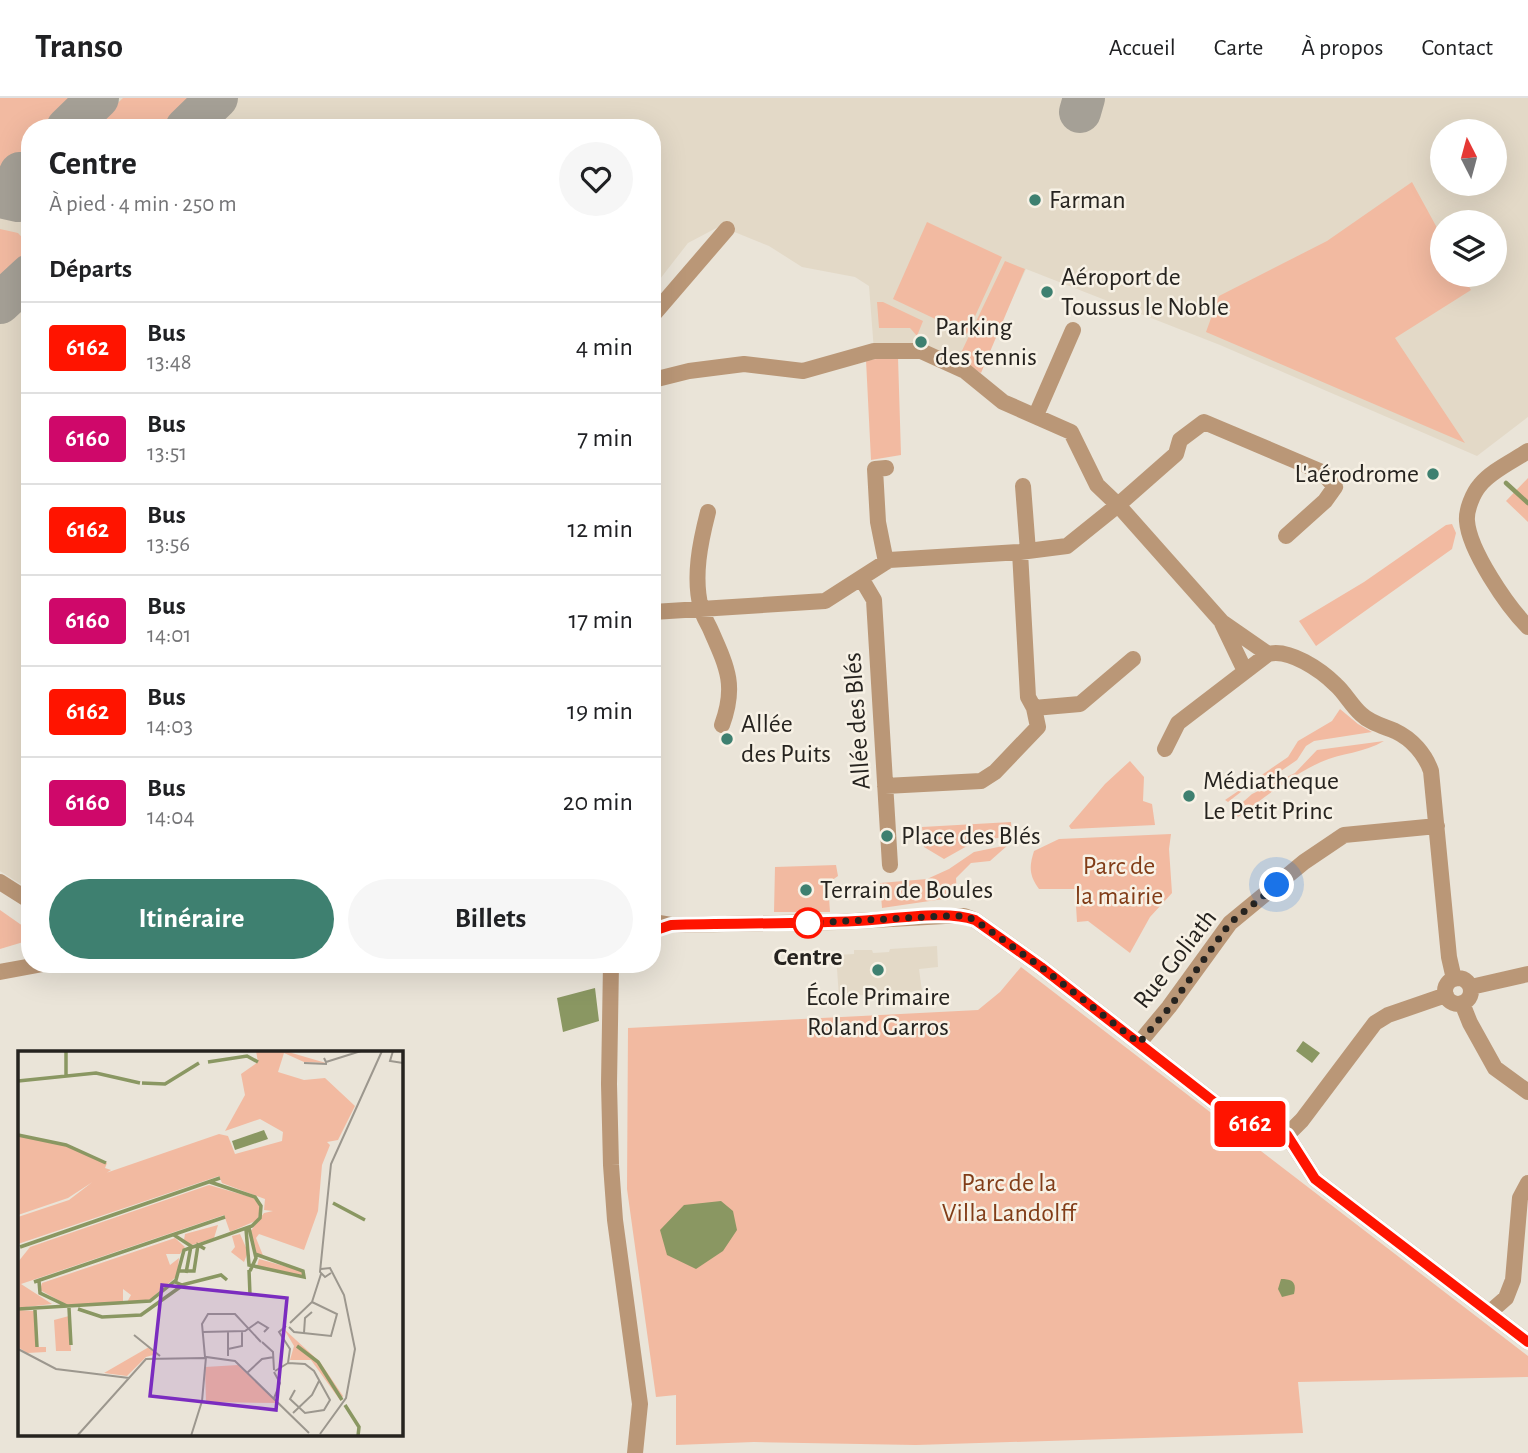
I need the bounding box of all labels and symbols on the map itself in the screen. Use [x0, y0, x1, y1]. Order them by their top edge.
north arrow [1430, 119, 1507, 196]
place label: Farman [1049, 187, 1126, 213]
marker: Farman [1027, 192, 1043, 208]
place label: Aéroport de Toussus le Noble [1061, 264, 1229, 320]
marker: Aéroport de Toussus le Noble [1039, 284, 1055, 300]
place label: Parking des tennis [935, 314, 1037, 370]
marker: Parking des tennis [913, 334, 929, 350]
place label: L'aérodrome [1294, 461, 1419, 487]
marker: L'aérodrome [1425, 466, 1441, 482]
street label: Allée des Blés [839, 652, 875, 790]
place label: Allée des Puits [741, 711, 831, 767]
marker: Allée des Puits [719, 731, 735, 747]
place label: Médiatheque Le Petit Princ [1203, 768, 1339, 824]
marker: Médiatheque Le Petit Princ [1181, 788, 1197, 804]
place label: Place des Blés [901, 823, 1041, 849]
marker: Place des Blés [879, 828, 895, 844]
park label: Parc de la mairie [1075, 853, 1163, 909]
your location [1259, 867, 1294, 902]
place label: Terrain de Boules [820, 877, 993, 903]
marker: Terrain de Boules [798, 882, 814, 898]
street label: Rue Goliath [1128, 905, 1222, 1013]
marker: Centre [793, 908, 823, 938]
place label: Centre [773, 944, 843, 970]
marker: École Primaire Roland Garros [870, 962, 886, 978]
place label: École Primaire Roland Garros [806, 982, 950, 1040]
inset map [18, 1051, 402, 1436]
line badge: 6162 [1201, 1101, 1299, 1147]
park label: Parc de la Villa Landolff [942, 1170, 1078, 1226]

